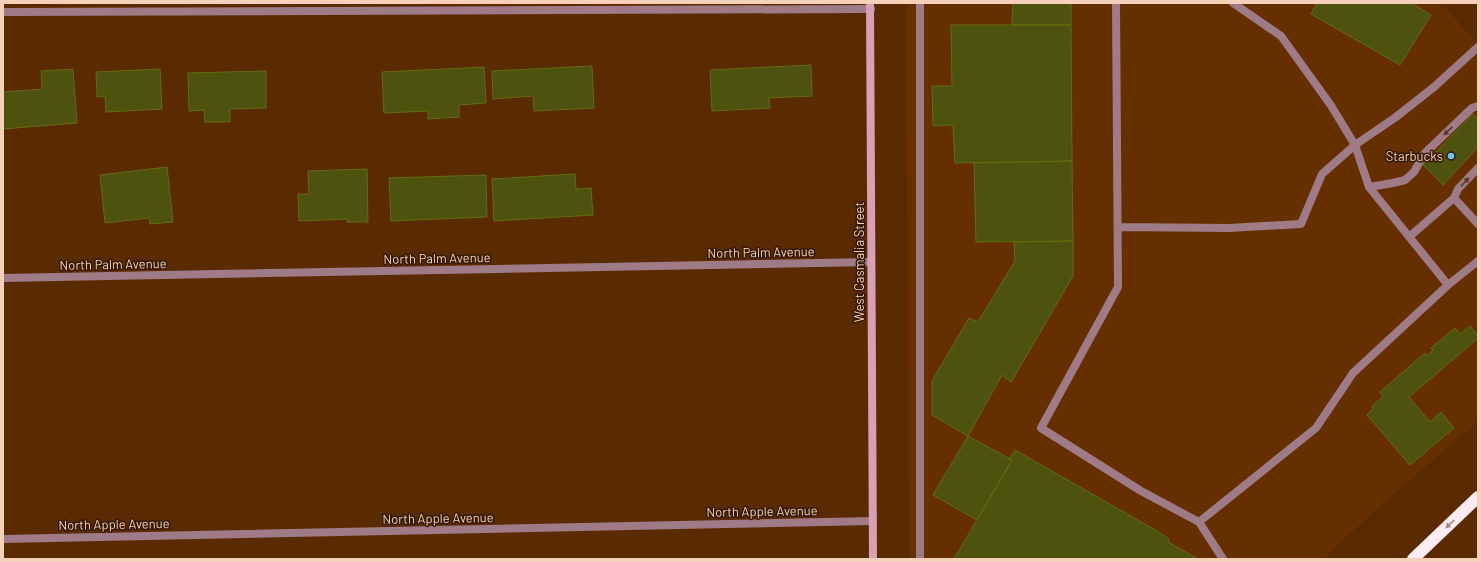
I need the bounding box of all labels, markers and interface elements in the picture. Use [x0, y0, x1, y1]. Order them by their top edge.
one-way arrow [1443, 126, 1453, 135]
place label: Starbucks [1386, 148, 1443, 164]
marker: Starbucks [1446, 151, 1456, 161]
one-way arrow [1460, 177, 1470, 187]
street label: West Casmalia Street [851, 202, 867, 322]
street label: North Palm Avenue [707, 243, 815, 261]
street label: North Palm Avenue [383, 249, 491, 267]
street label: North Palm Avenue [59, 255, 167, 273]
street label: North Apple Avenue [706, 502, 818, 520]
street label: North Apple Avenue [382, 509, 494, 527]
street label: North Apple Avenue [58, 515, 170, 533]
one-way arrow [1445, 519, 1454, 528]

